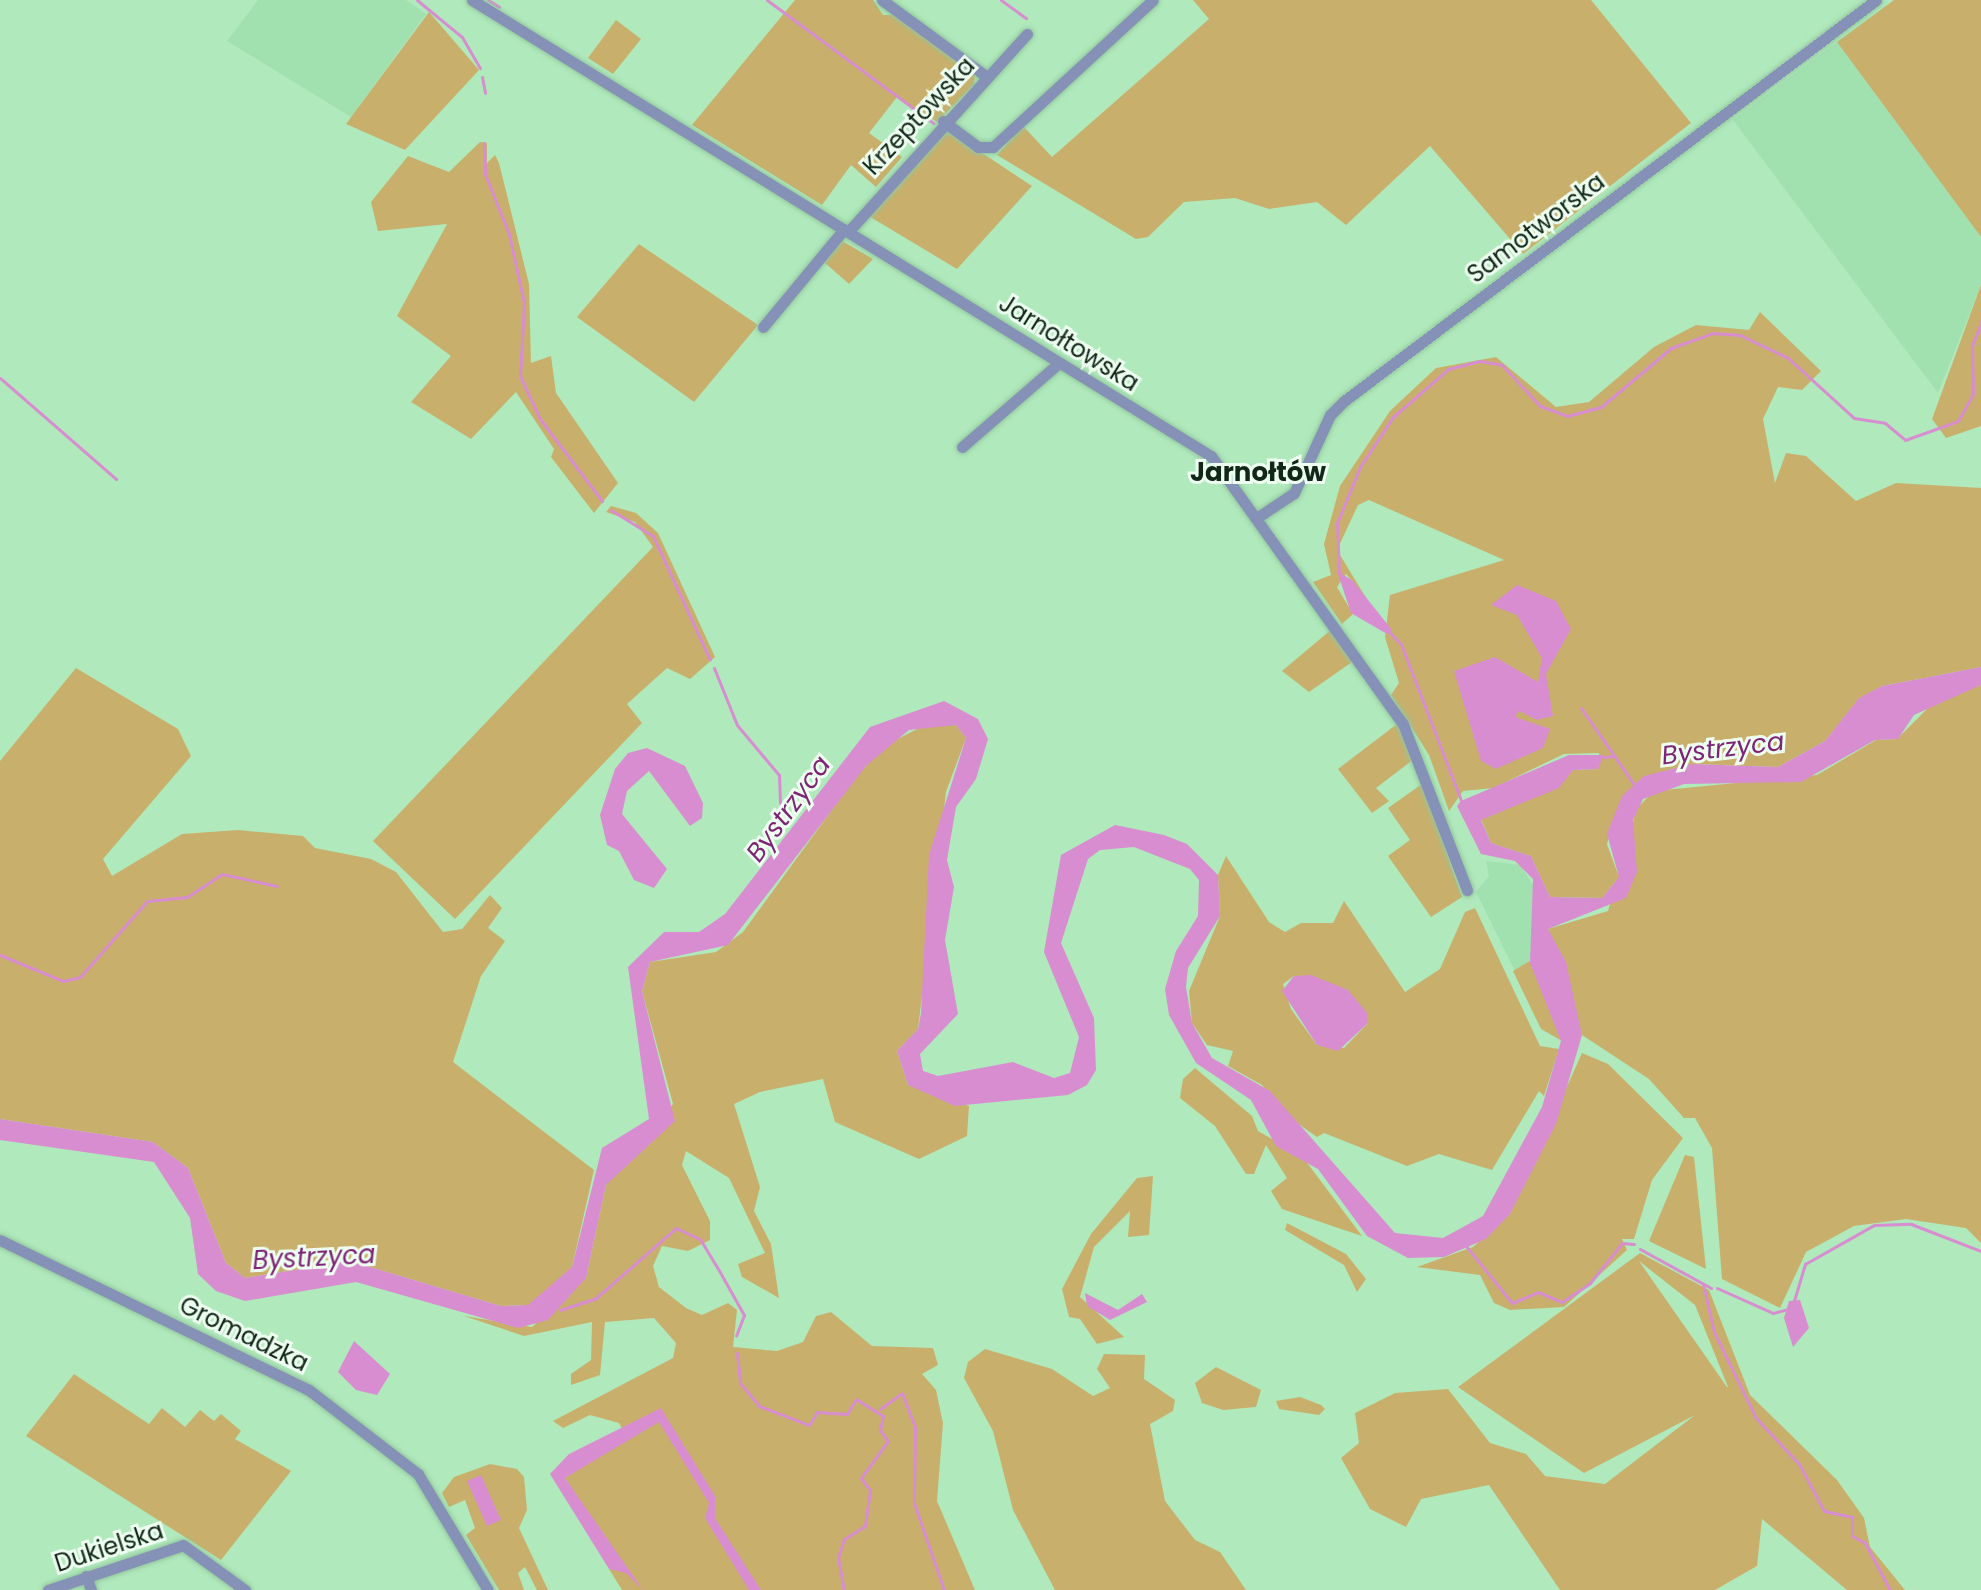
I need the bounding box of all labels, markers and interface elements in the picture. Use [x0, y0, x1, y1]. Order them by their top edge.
street label: Krzeptowska [857, 51, 981, 181]
street label: Samotworska [1462, 167, 1610, 289]
street label: Jarnołtowska [994, 289, 1144, 397]
district label: Jarnołtów [1190, 457, 1326, 489]
water label: Bystrzyca [1660, 726, 1786, 772]
water label: Bystrzyca [740, 750, 838, 868]
water label: Bystrzyca [252, 1239, 376, 1277]
street label: Gromadzka [175, 1290, 313, 1378]
street label: Dukielska [51, 1516, 167, 1578]

